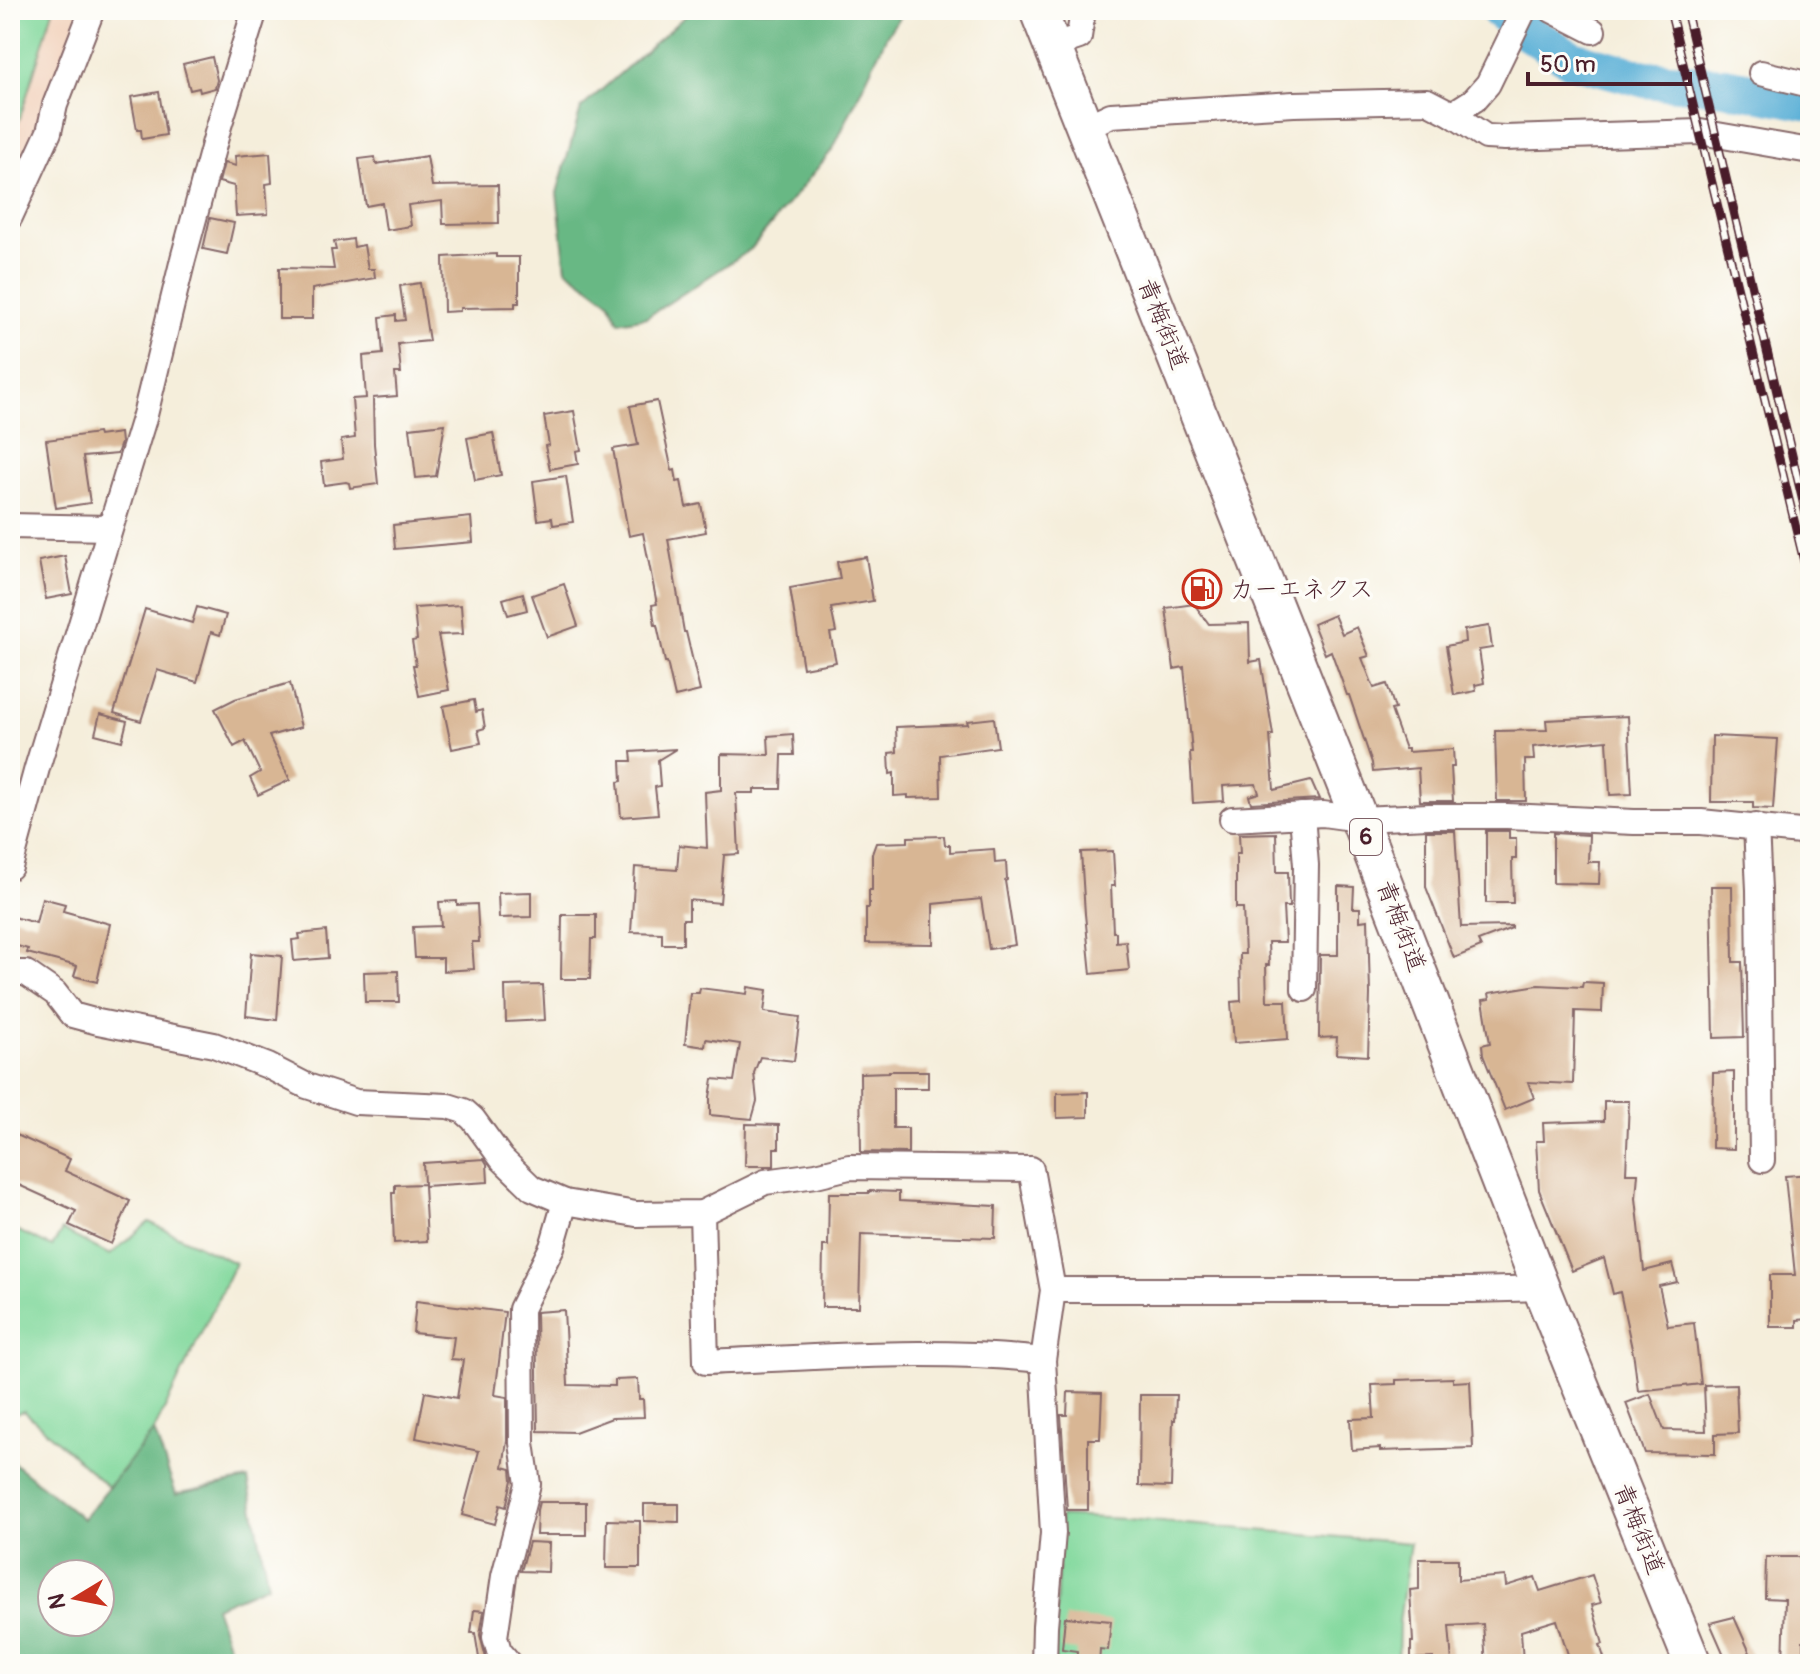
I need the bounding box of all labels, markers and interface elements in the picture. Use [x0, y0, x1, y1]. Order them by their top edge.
scale bar [1528, 36, 1690, 86]
text: 50 m [1540, 50, 1596, 79]
street label: 青梅街道 [1132, 274, 1194, 374]
fuel station icon: カーエネクス [1181, 568, 1223, 610]
place label: カーエネクス [1230, 575, 1374, 604]
road number: 6 [1350, 819, 1382, 855]
street label: 青梅街道 [1370, 876, 1432, 976]
street label: 青梅街道 [1608, 1479, 1670, 1579]
north arrow [36, 1558, 116, 1638]
text: N [42, 1591, 72, 1611]

